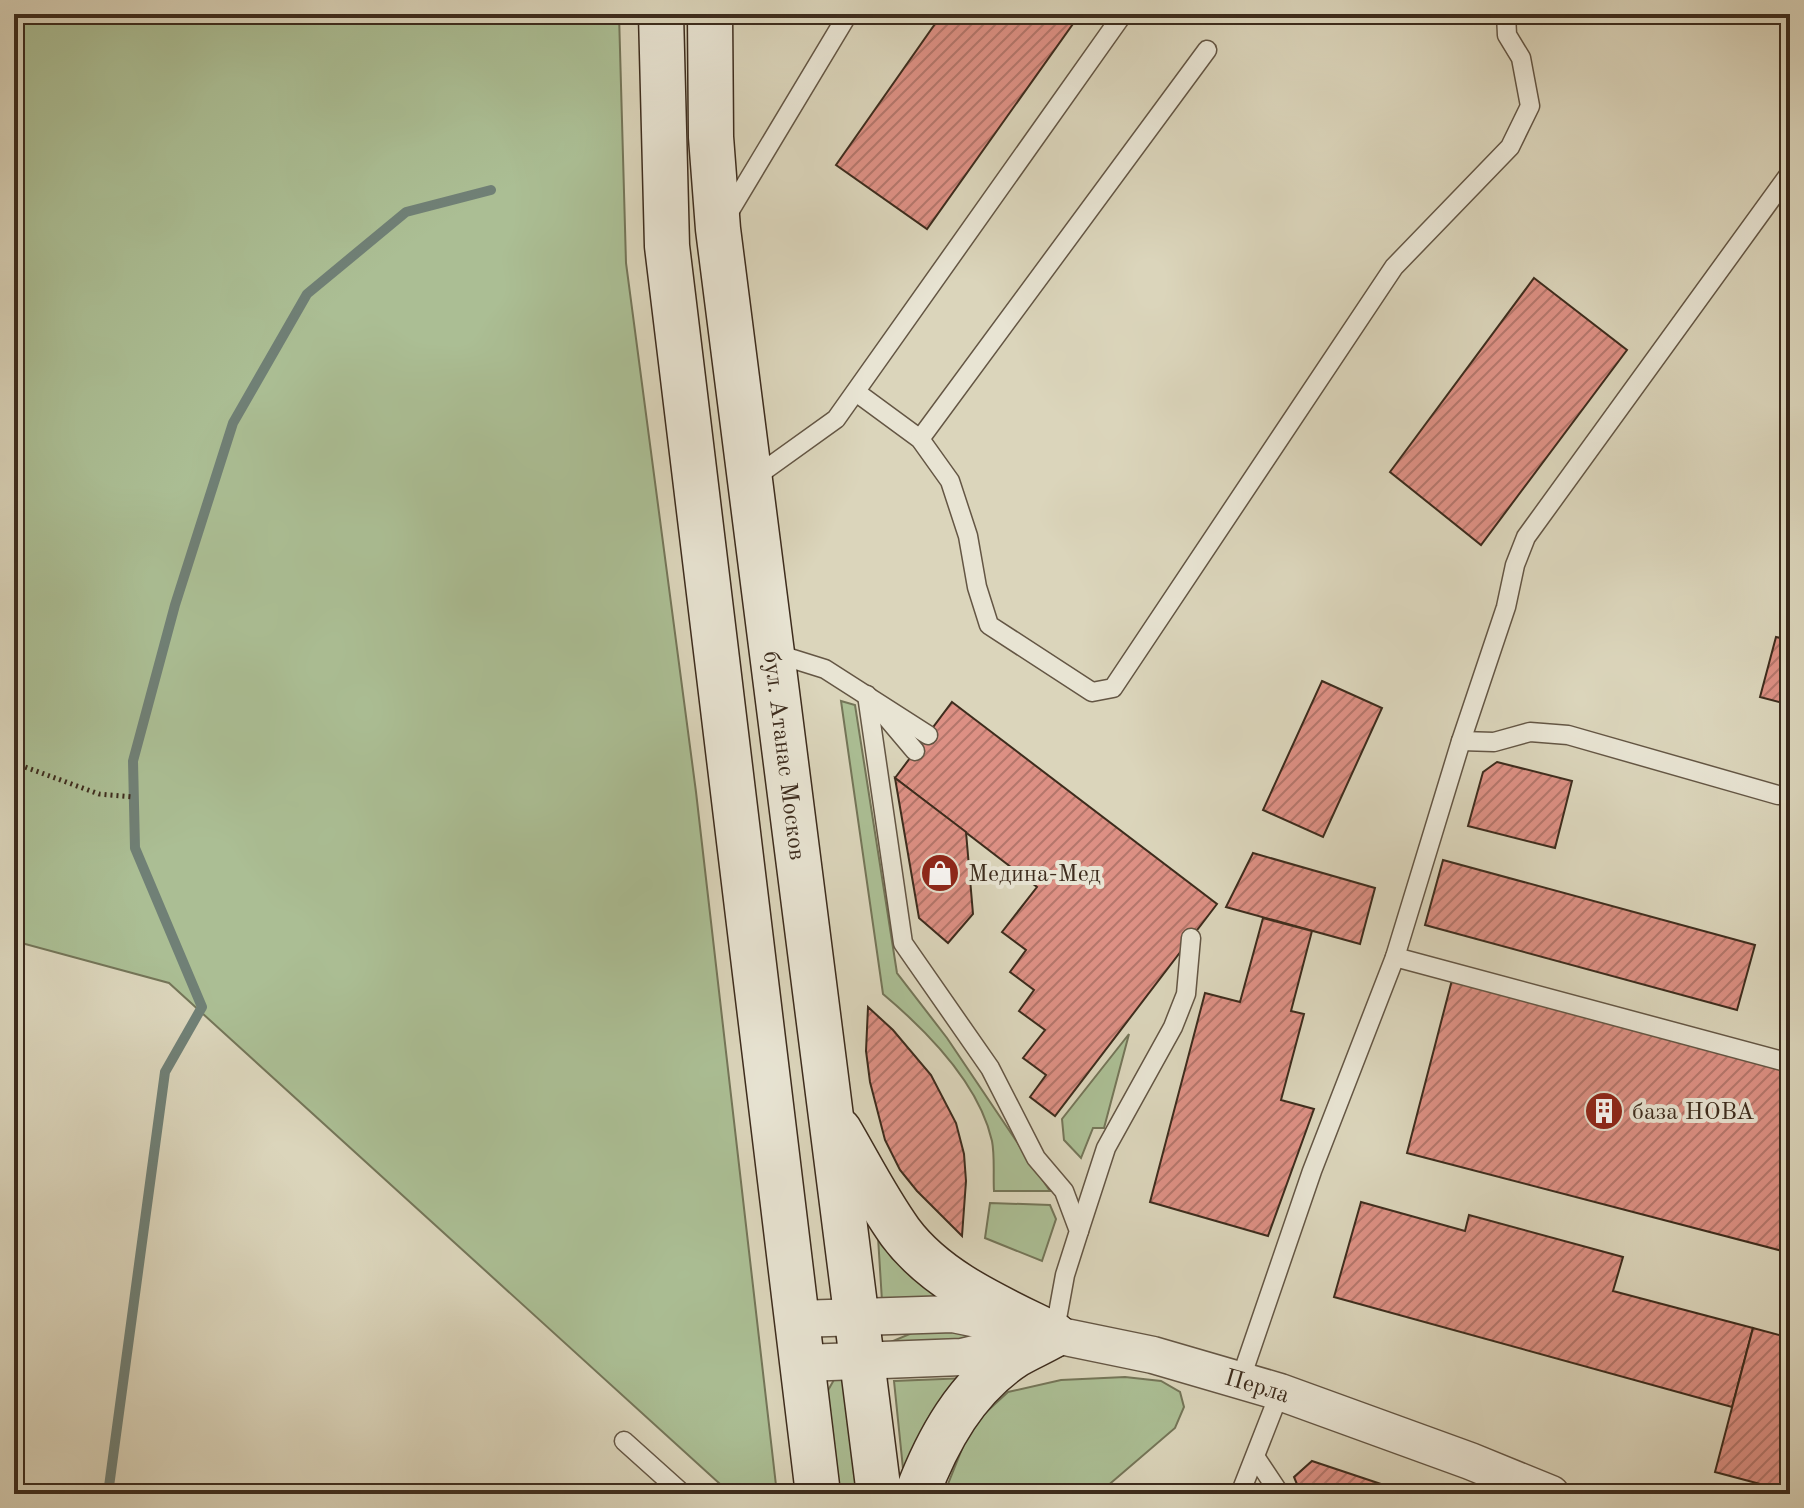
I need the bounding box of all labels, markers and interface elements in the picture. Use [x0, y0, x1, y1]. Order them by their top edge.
street label: бул. Атанас Москов [758, 650, 808, 862]
shop icon: Медина-Мед [919, 852, 961, 894]
place label: Медина-Мед [968, 863, 1101, 887]
building icon: база НОВА [1583, 1090, 1625, 1132]
place label: база НОВА [1632, 1101, 1754, 1125]
street label: Перла [1222, 1367, 1293, 1409]

